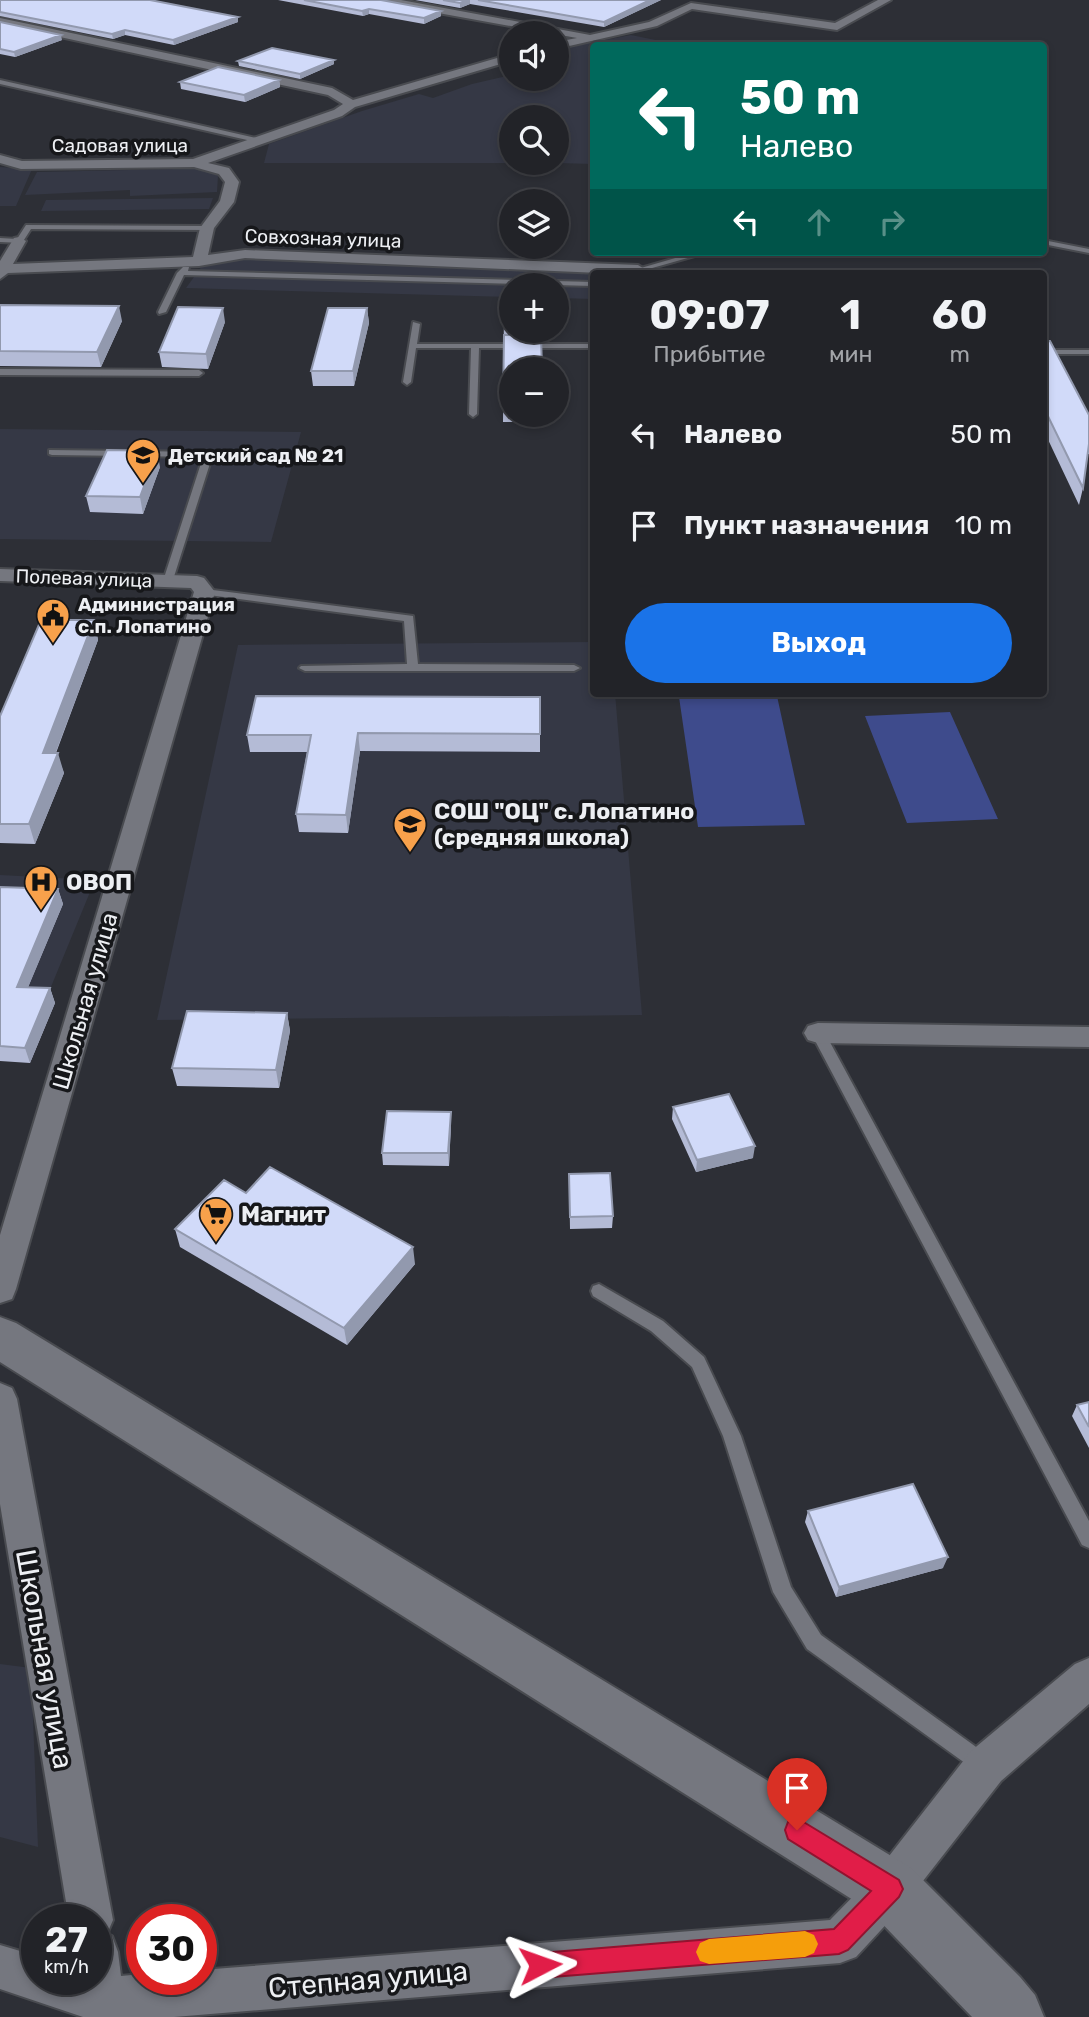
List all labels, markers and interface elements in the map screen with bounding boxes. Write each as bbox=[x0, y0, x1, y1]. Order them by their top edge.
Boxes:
map controls bbox=[499, 21, 569, 427]
button: sound bbox=[499, 21, 569, 91]
text: 50 m bbox=[740, 68, 860, 126]
icon: left bbox=[625, 70, 716, 161]
button: search bbox=[499, 105, 569, 175]
text: Налево bbox=[740, 127, 853, 165]
street label: Садовая улица bbox=[52, 134, 188, 157]
button: layers bbox=[499, 189, 569, 259]
icon: left bbox=[727, 203, 765, 241]
icon: ahead bbox=[800, 203, 838, 241]
icon: right bbox=[873, 203, 911, 241]
street label: Совхозная улица bbox=[244, 224, 402, 253]
button: + bbox=[499, 273, 569, 343]
text: 09:07 bbox=[649, 290, 770, 340]
text: 1 bbox=[840, 290, 861, 340]
text: 60 bbox=[932, 290, 988, 340]
text: Прибытие bbox=[653, 340, 766, 368]
text: мин bbox=[829, 340, 873, 368]
text: m bbox=[950, 340, 970, 368]
button: − bbox=[499, 357, 569, 427]
icon: left bbox=[625, 416, 663, 454]
text: Налево bbox=[684, 419, 782, 450]
text: 50 m bbox=[951, 419, 1012, 450]
school or university icon: Детский сад № 21 bbox=[124, 436, 162, 485]
place label: Детский сад № 21 bbox=[168, 444, 344, 467]
icon: arrive bbox=[625, 507, 663, 545]
text: Пункт назначения bbox=[684, 510, 929, 541]
text: 10 m bbox=[955, 510, 1012, 541]
street label: Полевая улица bbox=[15, 565, 153, 592]
place label: Администрация с.п. Лопатино bbox=[78, 593, 235, 638]
public building icon: Администрация с.п. Лопатино bbox=[34, 596, 72, 645]
button: Выход bbox=[625, 603, 1012, 683]
place label: СОШ "ОЦ" с. Лопатино (средняя школа) bbox=[434, 797, 694, 851]
school or university icon: СОШ "ОЦ" с. Лопатино (средняя школа) bbox=[391, 805, 429, 854]
hospital icon: ОВОП bbox=[22, 863, 60, 912]
place label: ОВОП bbox=[66, 868, 132, 896]
street label: Школьная улица bbox=[46, 909, 124, 1093]
supermarket icon: Магнит bbox=[197, 1195, 235, 1244]
place label: Магнит bbox=[241, 1200, 327, 1228]
street label: Школьная улица bbox=[9, 1547, 80, 1771]
pin bbox=[767, 1758, 827, 1830]
icon: arrive bbox=[778, 1769, 816, 1807]
speed limit sign: 30 bbox=[126, 1904, 217, 1995]
text: 27 bbox=[45, 1919, 88, 1961]
position arrow bbox=[503, 1928, 577, 2002]
street label: Степная улица bbox=[267, 1954, 469, 2005]
text: km/h bbox=[44, 1956, 89, 1978]

